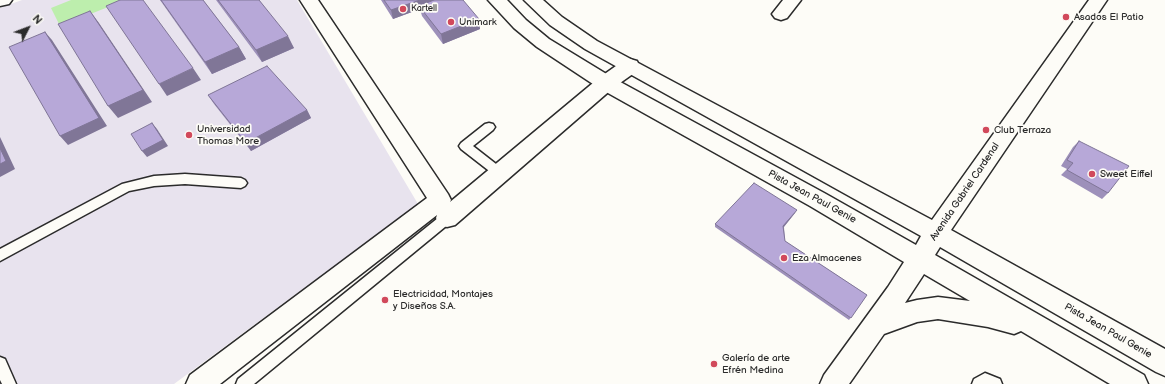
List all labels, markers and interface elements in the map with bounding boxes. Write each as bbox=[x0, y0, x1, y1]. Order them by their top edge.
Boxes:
marker: Kartell bbox=[398, 4, 408, 14]
place label: Kartell bbox=[411, 4, 437, 14]
north arrow bbox=[8, 8, 48, 48]
place label: Asados El Patio bbox=[1074, 11, 1144, 23]
text: N bbox=[30, 12, 45, 27]
marker: Asados El Patio bbox=[1061, 12, 1071, 22]
place label: Unimark bbox=[459, 16, 497, 28]
marker: Unimark bbox=[446, 17, 456, 27]
place label: Universidad Thomas More bbox=[197, 123, 259, 146]
place label: Club Terraza bbox=[994, 124, 1051, 136]
marker: Club Terraza bbox=[981, 125, 991, 135]
marker: Universidad Thomas More bbox=[184, 130, 194, 140]
street label: Avenida Gabriel Cardenal bbox=[928, 141, 1002, 243]
street label: Pista Jean Paul Genie bbox=[766, 168, 858, 226]
place label: Sweet Eiffel bbox=[1100, 168, 1152, 180]
marker: Sweet Eiffel bbox=[1087, 169, 1097, 179]
place label: Eza Almacenes bbox=[792, 252, 862, 264]
marker: Eza Almacenes bbox=[779, 253, 789, 263]
place label: Electricidad, Montajes y Diseños S.A. bbox=[393, 288, 493, 312]
marker: Electricidad, Montajes y Diseños S.A. bbox=[380, 295, 390, 305]
street label: Pista Jean Paul Genie bbox=[1062, 301, 1154, 361]
place label: Galería de arte Efrén Medina bbox=[722, 352, 790, 376]
marker: Galería de arte Efrén Medina bbox=[709, 359, 719, 369]

